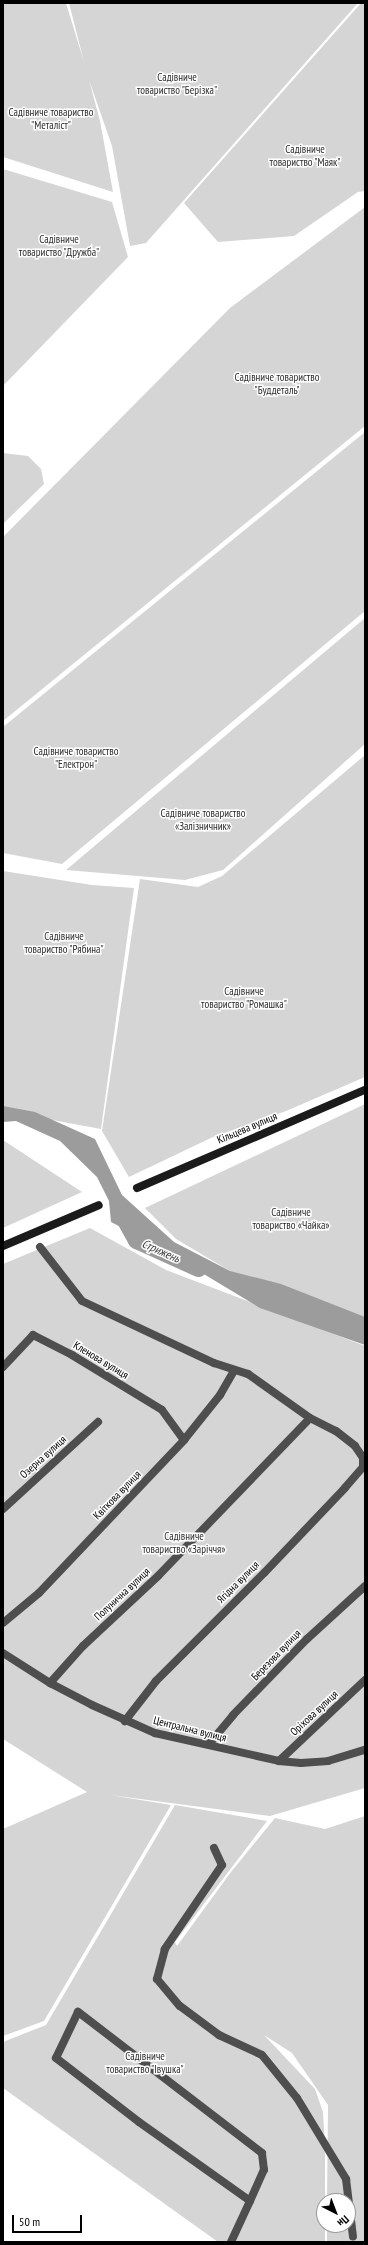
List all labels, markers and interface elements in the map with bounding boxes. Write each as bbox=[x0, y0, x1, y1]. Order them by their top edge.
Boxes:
park label: Садівниче товариство "Берізка" bbox=[137, 71, 217, 97]
park label: Садівниче товариство "Металіст" bbox=[8, 106, 94, 132]
park label: Садівниче товариство "Маяк" bbox=[269, 143, 341, 169]
park label: Садівниче товариство "Дружба" bbox=[18, 233, 100, 259]
park label: Садівниче товариство "Буддеталь" bbox=[234, 371, 320, 397]
park label: Садівниче товариство "Електрон" bbox=[33, 745, 119, 771]
park label: Садівниче товариство «Залізничник» bbox=[160, 807, 246, 833]
park label: Садівниче товариство "Рябина" bbox=[24, 930, 104, 956]
park label: Садівниче товариство "Ромашка" bbox=[201, 985, 287, 1011]
street label: Кільцева вулиця bbox=[215, 1109, 279, 1147]
park label: Садівниче товариство «Чайка» bbox=[252, 1206, 330, 1232]
water label: Стрижень bbox=[140, 1236, 182, 1266]
street label: Кленова вулиця bbox=[71, 1338, 131, 1382]
street label: Озерна вулиця bbox=[17, 1433, 69, 1481]
street label: Квіткова вулиця bbox=[90, 1468, 144, 1522]
park label: Садівниче товариство «Заріччя» bbox=[142, 1530, 226, 1556]
street label: Ягідна вулиця bbox=[214, 1558, 262, 1606]
street label: Полунична вулиця bbox=[91, 1565, 153, 1623]
street label: Березова вулиця bbox=[249, 1627, 303, 1683]
street label: Оріхова вулиця bbox=[287, 1688, 341, 1738]
street label: Центральна вулиця bbox=[152, 1714, 228, 1744]
park label: Садівниче товариство "Івушка" bbox=[106, 2050, 184, 2076]
north arrow bbox=[316, 2193, 356, 2233]
scale bar bbox=[14, 2207, 84, 2233]
text: Пн bbox=[335, 2212, 352, 2230]
text: 50 m bbox=[19, 2214, 40, 2229]

